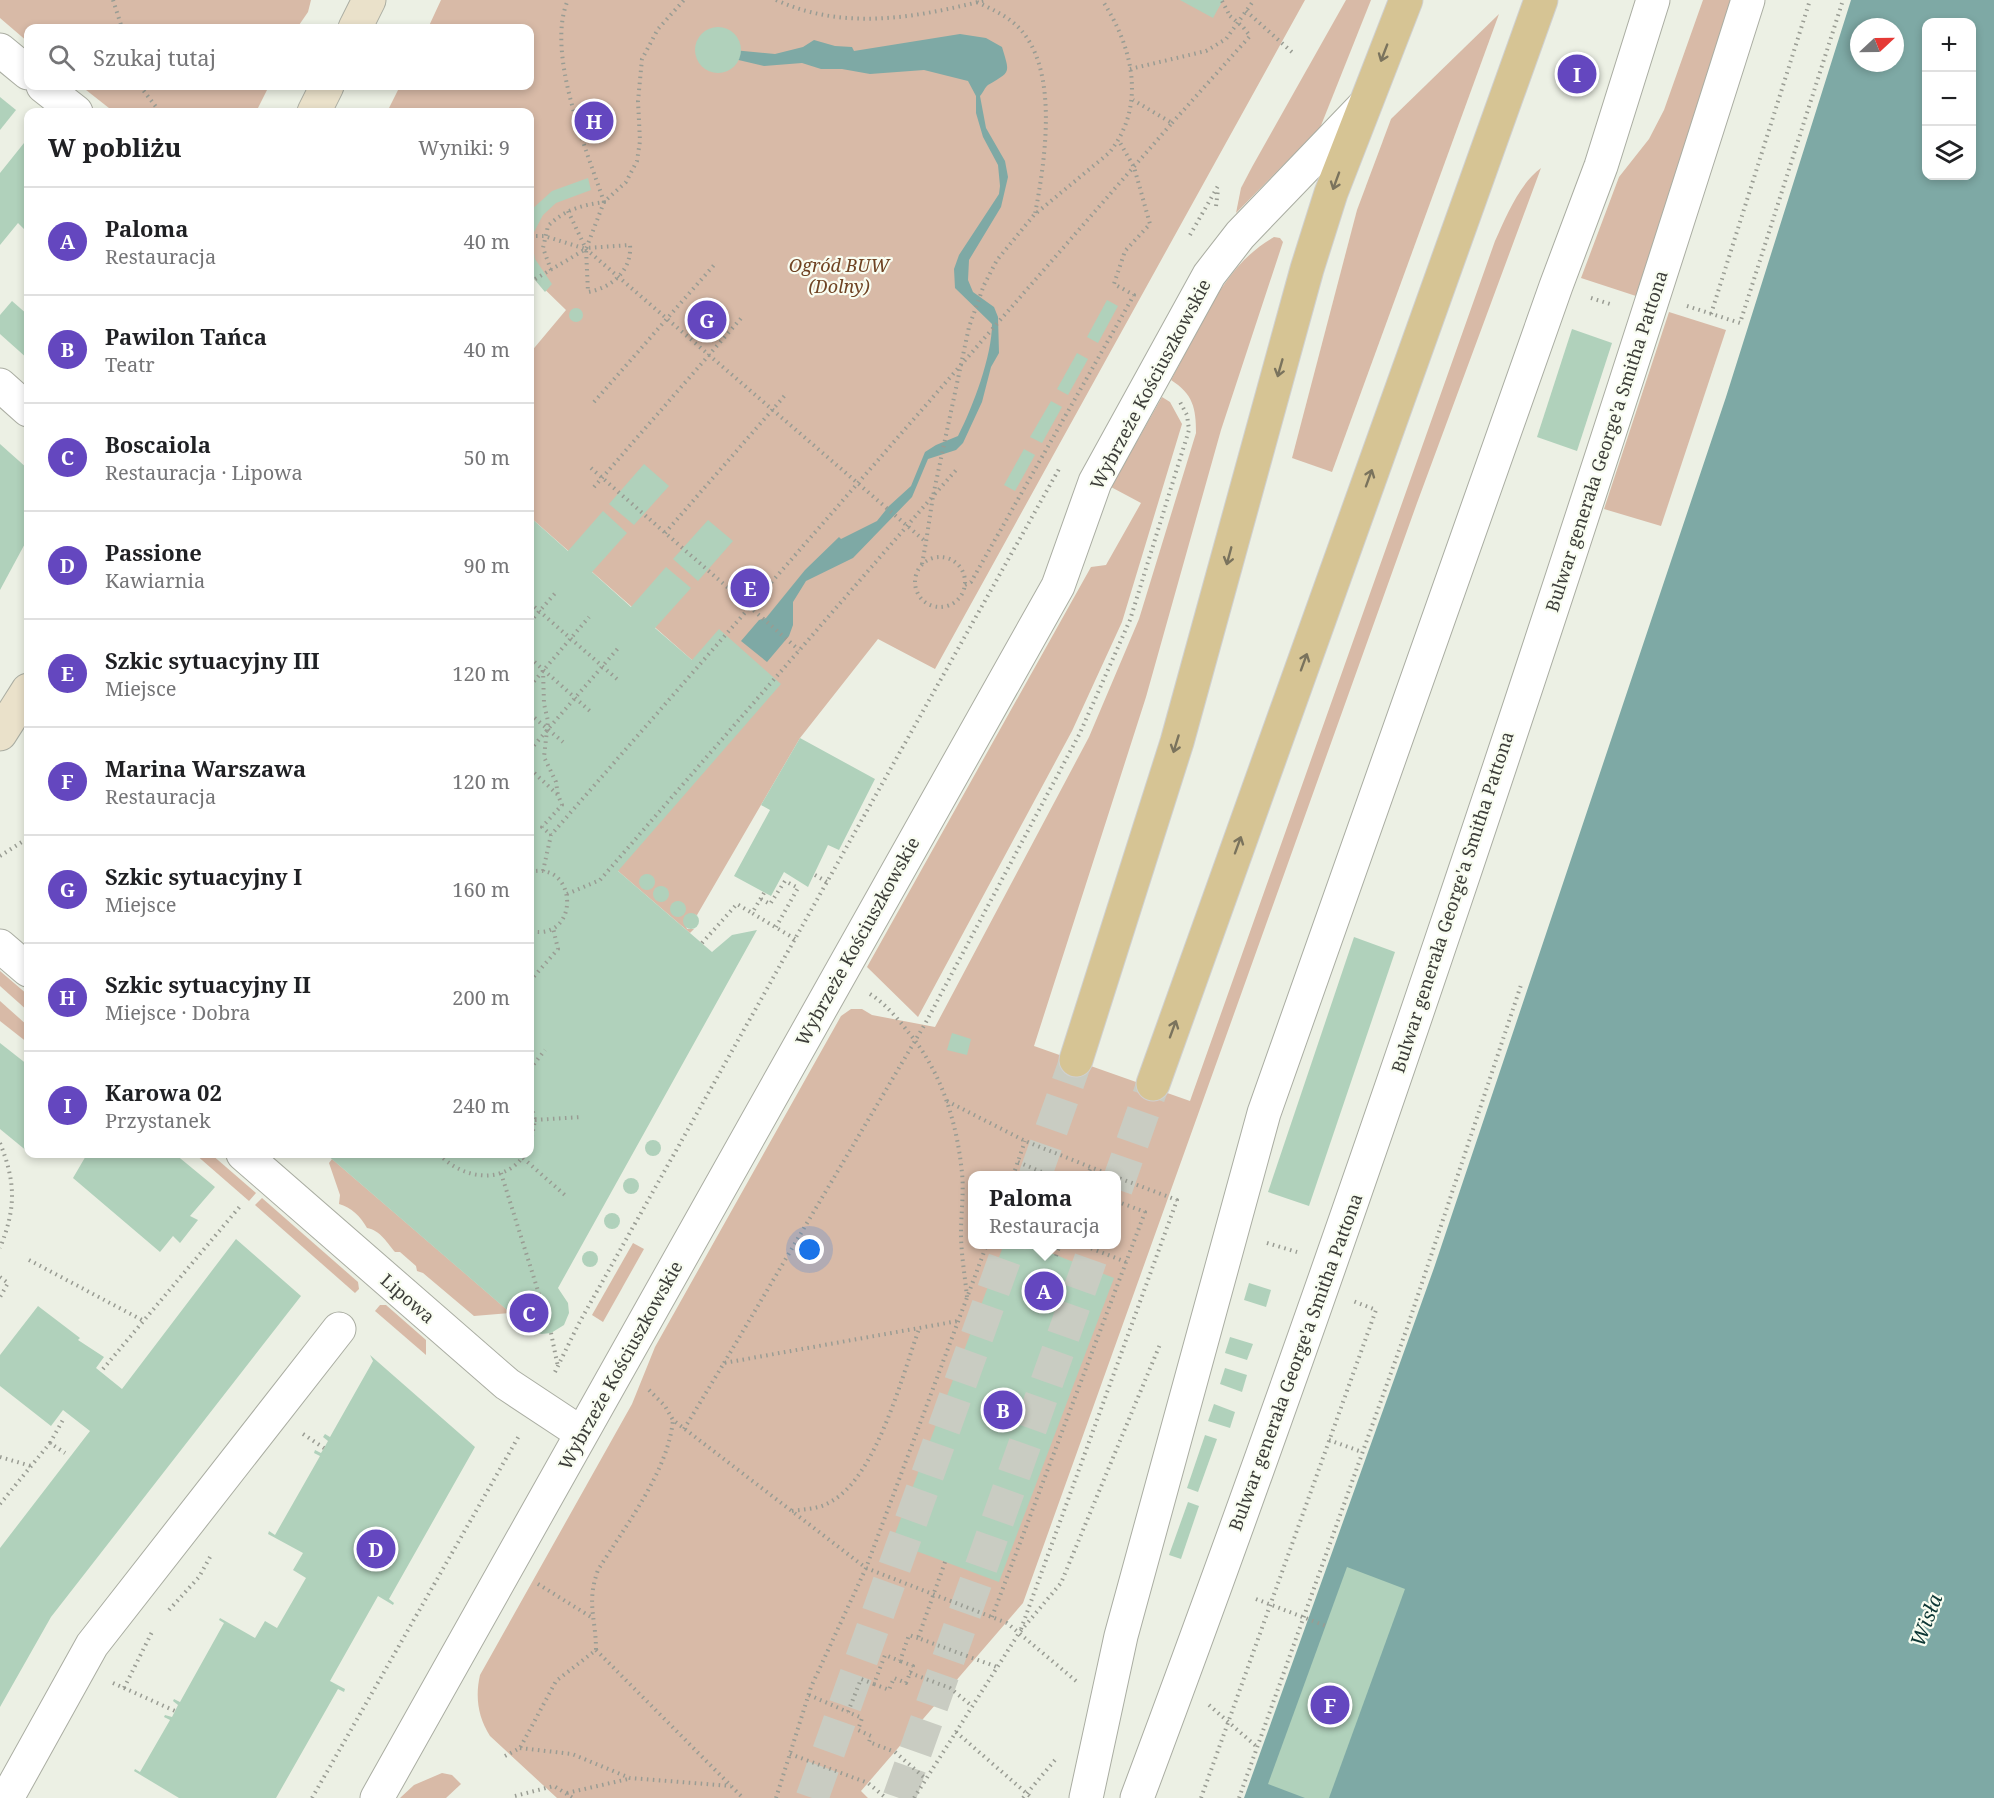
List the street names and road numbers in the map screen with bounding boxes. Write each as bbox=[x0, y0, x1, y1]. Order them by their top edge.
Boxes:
street label: Bulwar generała George'a Smitha Pattona bbox=[1539, 267, 1673, 615]
street label: Wybrzeże Kościuszkowskie bbox=[1084, 275, 1216, 493]
street label: Bulwar generała George'a Smitha Pattona bbox=[1385, 728, 1519, 1076]
street label: Wybrzeże Kościuszkowskie bbox=[790, 832, 924, 1050]
street label: Bulwar generała George'a Smitha Pattona bbox=[1223, 1190, 1367, 1534]
street label: Wybrzeże Kościuszkowskie bbox=[553, 1256, 687, 1474]
street label: Lipowa bbox=[376, 1268, 440, 1328]

